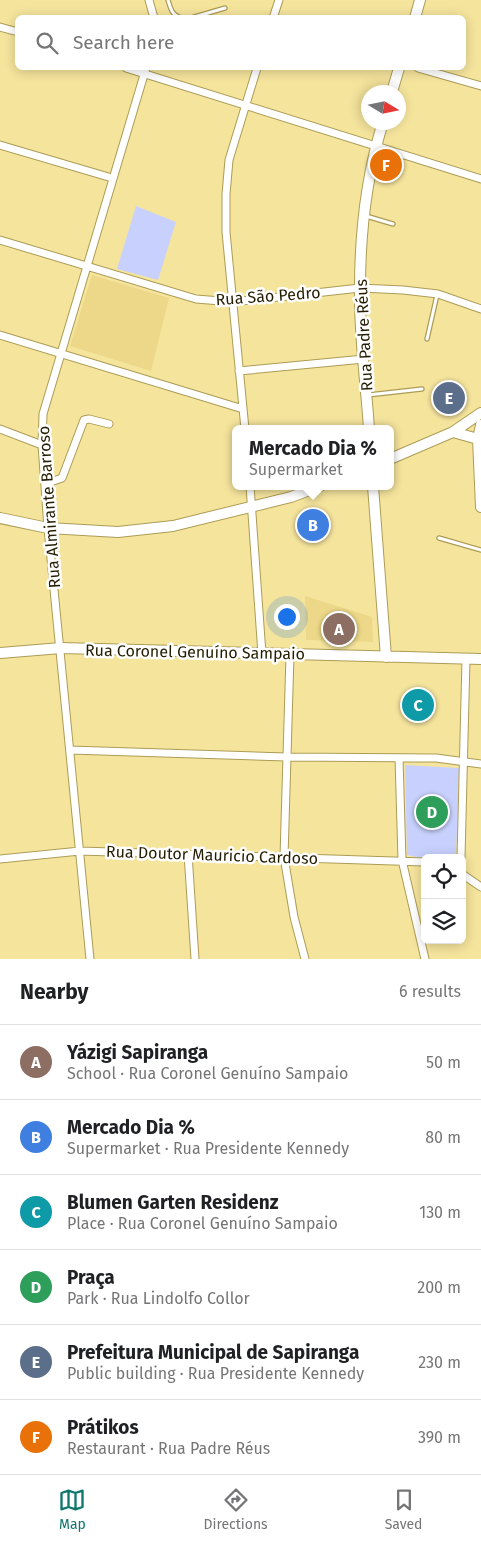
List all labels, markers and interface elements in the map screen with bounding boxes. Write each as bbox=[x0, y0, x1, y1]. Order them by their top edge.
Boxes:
search box bbox=[15, 15, 466, 70]
icon: search bbox=[33, 29, 61, 57]
text: Search here bbox=[73, 31, 174, 54]
north arrow bbox=[361, 85, 406, 130]
pin: F bbox=[370, 146, 402, 184]
street label: Rua Padre Réus bbox=[352, 278, 376, 392]
street label: Rua São Pedro bbox=[215, 283, 321, 309]
pin: E bbox=[433, 379, 465, 417]
street label: Rua Almirante Barroso bbox=[34, 425, 64, 589]
popup bbox=[232, 425, 394, 490]
text: Mercado Dia % bbox=[249, 437, 377, 460]
text: Supermarket bbox=[249, 460, 343, 479]
pin: B bbox=[297, 506, 329, 544]
your location bbox=[274, 604, 300, 630]
pin: A bbox=[323, 610, 355, 648]
street label: Rua Coronel Genuíno Sampaio bbox=[85, 641, 305, 663]
pin: C bbox=[402, 686, 434, 724]
pin: D bbox=[416, 793, 448, 831]
street label: Rua Doutor Mauricio Cardoso bbox=[106, 842, 318, 868]
map controls bbox=[421, 854, 466, 944]
button: locate bbox=[421, 854, 466, 899]
button: layers bbox=[421, 899, 466, 944]
text: Nearby bbox=[20, 979, 88, 1005]
text: 6 results bbox=[399, 982, 461, 1001]
text: Yázigi Sapiranga bbox=[67, 1041, 208, 1064]
text: A bbox=[31, 1053, 41, 1072]
text: 50 m bbox=[426, 1053, 461, 1072]
text: School · Rua Coronel Genuíno Sampaio bbox=[67, 1064, 348, 1083]
text: Mercado Dia % bbox=[67, 1116, 195, 1139]
text: B bbox=[31, 1128, 41, 1147]
text: 80 m bbox=[425, 1128, 461, 1147]
text: Supermarket · Rua Presidente Kennedy bbox=[67, 1139, 349, 1158]
text: Blumen Garten Residenz bbox=[67, 1191, 279, 1214]
text: C bbox=[31, 1203, 41, 1222]
text: 130 m bbox=[419, 1203, 461, 1222]
text: Place · Rua Coronel Genuíno Sampaio bbox=[67, 1214, 338, 1233]
text: Praça bbox=[67, 1266, 115, 1289]
text: D bbox=[31, 1278, 41, 1297]
text: 200 m bbox=[417, 1278, 461, 1297]
text: Park · Rua Lindolfo Collor bbox=[67, 1289, 250, 1308]
text: Prefeitura Municipal de Sapiranga bbox=[67, 1341, 359, 1364]
text: E bbox=[32, 1353, 40, 1372]
text: 230 m bbox=[418, 1353, 461, 1372]
text: Public building · Rua Presidente Kennedy bbox=[67, 1364, 364, 1383]
text: Prátikos bbox=[67, 1416, 139, 1439]
text: F bbox=[32, 1428, 40, 1447]
text: 390 m bbox=[418, 1428, 461, 1447]
text: Restaurant · Rua Padre Réus bbox=[67, 1439, 270, 1458]
tab: Map bbox=[58, 1486, 86, 1533]
tab: Directions bbox=[203, 1486, 268, 1533]
tab: Saved bbox=[385, 1486, 423, 1533]

